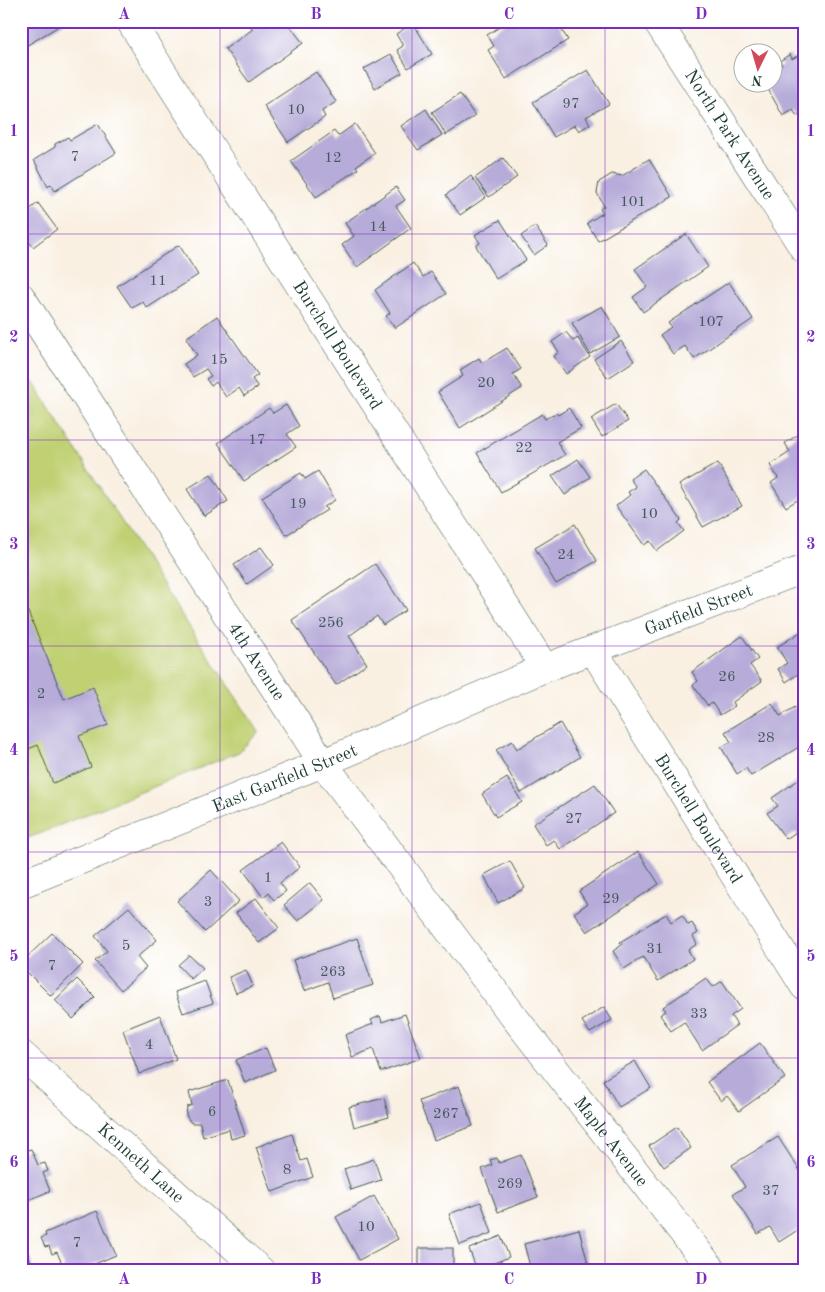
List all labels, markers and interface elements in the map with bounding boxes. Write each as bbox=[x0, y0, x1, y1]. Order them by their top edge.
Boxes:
text: A bbox=[118, 7, 130, 23]
text: B bbox=[310, 7, 322, 23]
text: C bbox=[504, 7, 514, 23]
text: D bbox=[695, 7, 707, 23]
north arrow bbox=[732, 42, 782, 92]
street label: North Park Avenue bbox=[681, 66, 781, 204]
house number: 97 bbox=[562, 97, 580, 112]
house number: 10 bbox=[287, 103, 305, 118]
text: 1 bbox=[9, 124, 19, 140]
text: 1 bbox=[806, 124, 816, 140]
house number: 7 bbox=[71, 150, 79, 165]
house number: 12 bbox=[324, 151, 342, 166]
house number: 101 bbox=[620, 195, 646, 210]
house number: 14 bbox=[369, 220, 387, 235]
house number: 11 bbox=[149, 274, 167, 289]
street label: Burchell Boulevard bbox=[289, 278, 385, 413]
house number: 107 bbox=[698, 315, 724, 330]
text: 2 bbox=[9, 330, 19, 346]
text: 2 bbox=[806, 330, 816, 346]
house number: 15 bbox=[210, 353, 228, 368]
house number: 20 bbox=[477, 376, 495, 391]
house number: 17 bbox=[248, 433, 266, 448]
house number: 22 bbox=[515, 441, 533, 456]
house number: 19 bbox=[289, 497, 307, 512]
house number: 10 bbox=[640, 507, 658, 522]
text: 3 bbox=[9, 537, 19, 553]
text: 3 bbox=[806, 537, 816, 553]
house number: 24 bbox=[557, 548, 575, 563]
street label: Garfield Street bbox=[642, 582, 755, 639]
house number: 256 bbox=[318, 616, 344, 631]
street label: 4th Avenue bbox=[224, 620, 288, 704]
house number: 26 bbox=[718, 670, 736, 685]
house number: 2 bbox=[37, 687, 45, 702]
house number: 28 bbox=[757, 731, 775, 746]
street label: East Garfield Street bbox=[210, 741, 360, 816]
text: 4 bbox=[9, 743, 19, 759]
text: 4 bbox=[806, 743, 816, 759]
street label: Burchell Boulevard bbox=[651, 751, 745, 887]
house number: 27 bbox=[565, 812, 583, 827]
house number: 1 bbox=[264, 871, 272, 886]
house number: 29 bbox=[602, 892, 620, 907]
house number: 3 bbox=[204, 895, 212, 910]
house number: 5 bbox=[122, 939, 130, 954]
house number: 31 bbox=[646, 942, 664, 957]
text: 5 bbox=[9, 949, 19, 965]
text: 5 bbox=[806, 949, 816, 965]
house number: 7 bbox=[48, 959, 56, 974]
house number: 263 bbox=[320, 965, 346, 980]
house number: 33 bbox=[690, 1007, 708, 1022]
house number: 4 bbox=[145, 1038, 153, 1053]
street label: Maple Avenue bbox=[570, 1094, 651, 1190]
house number: 6 bbox=[208, 1105, 216, 1120]
house number: 267 bbox=[433, 1107, 459, 1122]
street label: Kenneth Lane bbox=[94, 1120, 187, 1207]
text: 6 bbox=[9, 1155, 19, 1171]
text: 6 bbox=[806, 1155, 816, 1171]
house number: 8 bbox=[283, 1163, 291, 1178]
house number: 269 bbox=[497, 1177, 523, 1192]
house number: 37 bbox=[762, 1184, 780, 1199]
house number: 10 bbox=[357, 1220, 375, 1235]
house number: 7 bbox=[73, 1236, 81, 1251]
text: A bbox=[118, 1272, 130, 1288]
text: B bbox=[310, 1272, 322, 1288]
text: C bbox=[504, 1272, 514, 1288]
text: D bbox=[695, 1272, 707, 1288]

